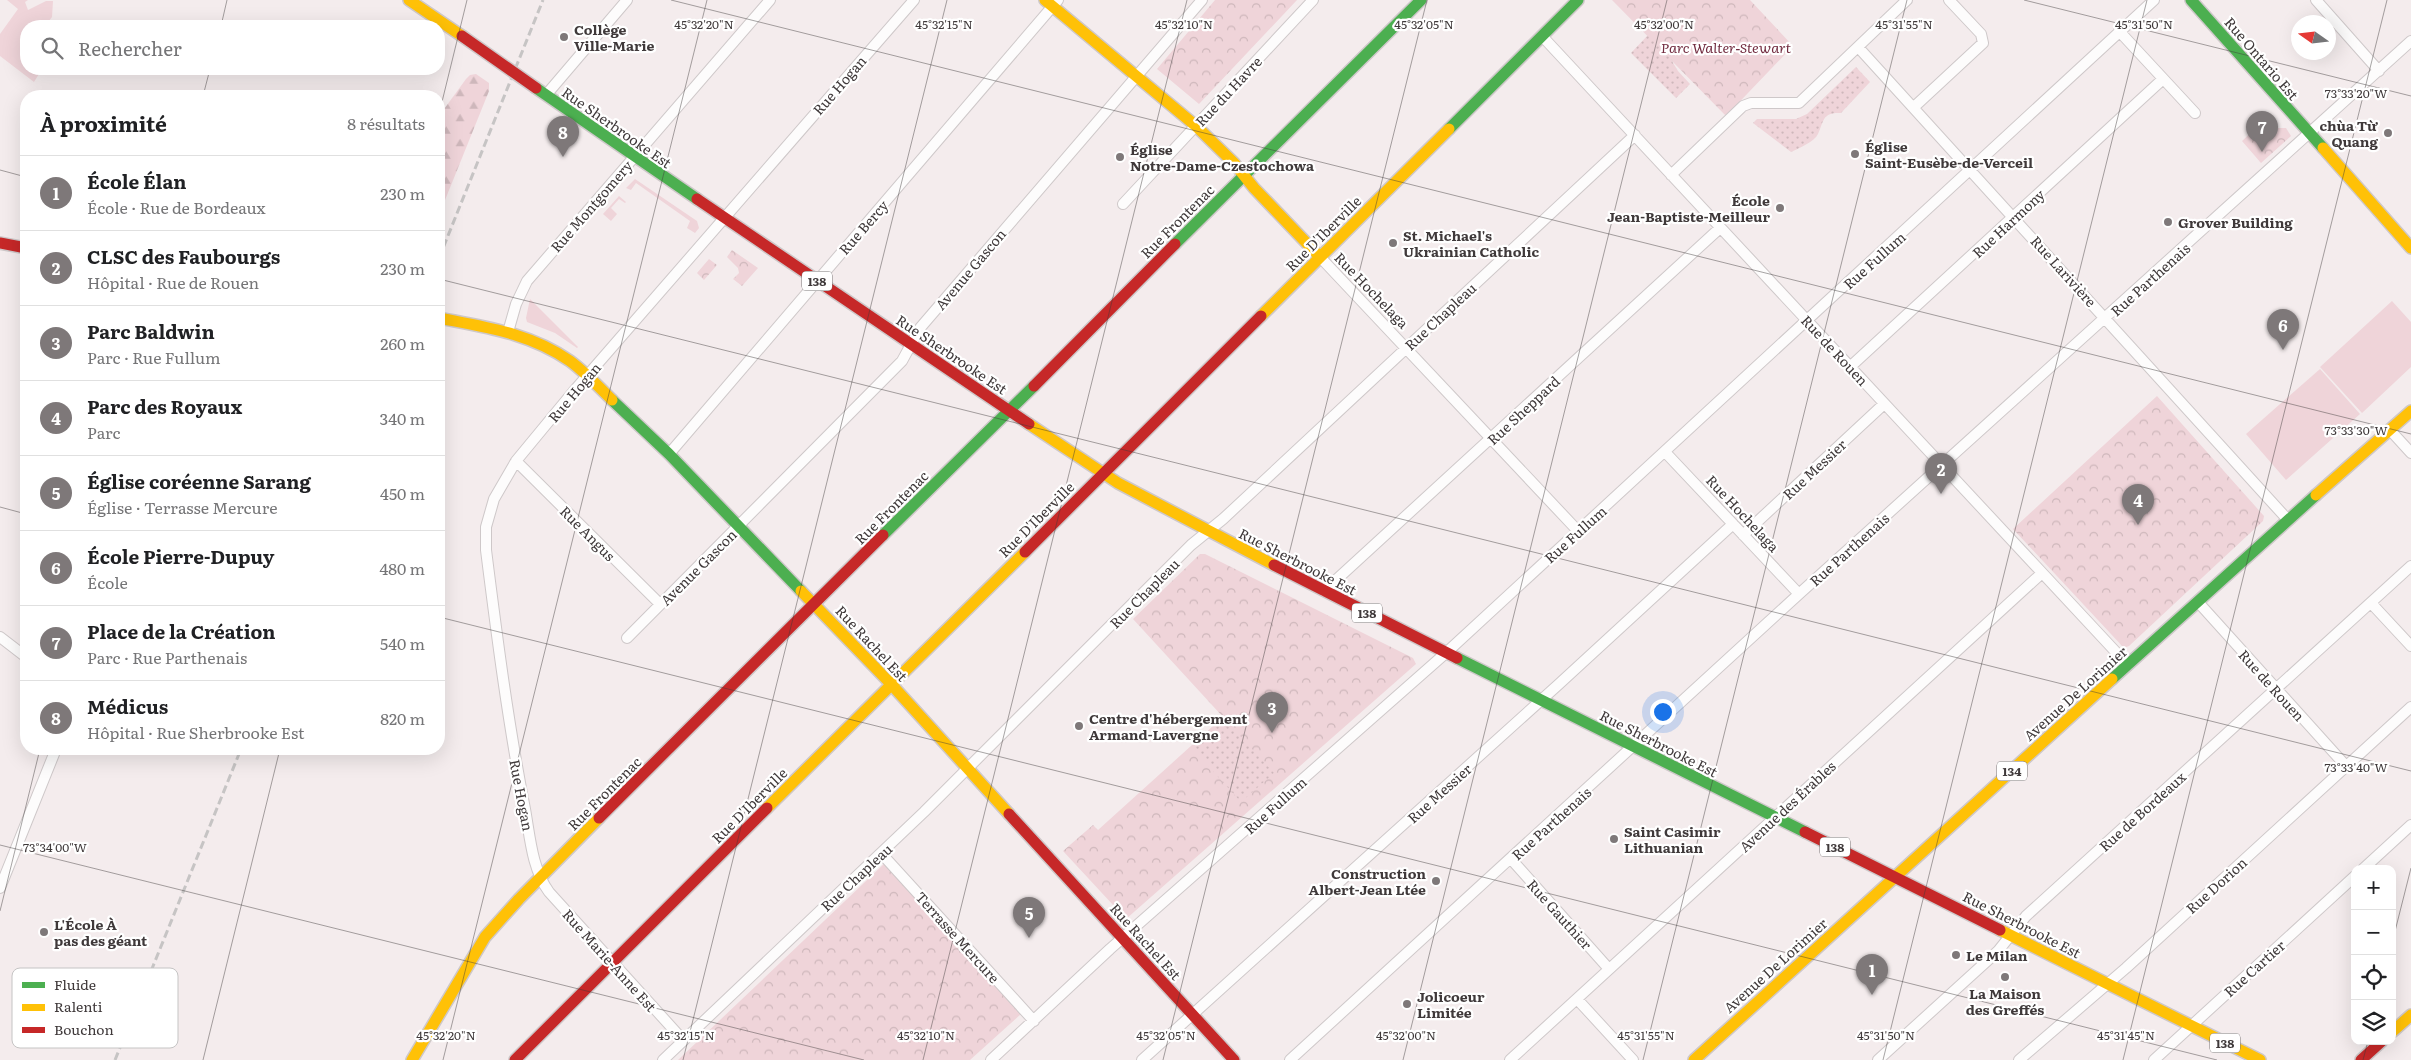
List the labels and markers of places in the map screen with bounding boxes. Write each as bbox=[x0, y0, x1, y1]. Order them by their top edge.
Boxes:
place label: Collège Ville-Marie bbox=[574, 19, 655, 55]
marker: Collège Ville-Marie bbox=[558, 31, 570, 43]
pin: 7 bbox=[2246, 111, 2278, 152]
place label: chùa Từ Quang bbox=[2320, 115, 2379, 151]
pin: 8 bbox=[547, 116, 579, 157]
marker: chùa Từ Quang bbox=[2382, 127, 2394, 139]
place label: Église Saint-Eusèbe-de-Verceil bbox=[1865, 136, 2033, 172]
place label: Église Notre-Dame-Czestochowa bbox=[1130, 139, 1315, 175]
marker: Église Saint-Eusèbe-de-Verceil bbox=[1849, 148, 1861, 160]
marker: Église Notre-Dame-Czestochowa bbox=[1114, 151, 1126, 163]
place label: École Jean-Baptiste-Meilleur bbox=[1607, 190, 1770, 226]
marker: École Jean-Baptiste-Meilleur bbox=[1774, 202, 1786, 214]
place label: Grover Building bbox=[2178, 212, 2293, 232]
marker: Grover Building bbox=[2162, 216, 2174, 228]
place label: St. Michael's Ukrainian Catholic bbox=[1403, 225, 1539, 261]
marker: St. Michael's Ukrainian Catholic bbox=[1387, 237, 1399, 249]
pin: 6 bbox=[2267, 309, 2299, 350]
pin: 2 bbox=[1925, 453, 1957, 494]
pin: 4 bbox=[2122, 484, 2154, 525]
pin: 3 bbox=[1256, 692, 1288, 733]
place label: Centre d'hébergement Armand-Lavergne bbox=[1089, 708, 1248, 744]
marker: Centre d'hébergement Armand-Lavergne bbox=[1073, 720, 1085, 732]
place label: Saint Casimir Lithuanian bbox=[1624, 821, 1721, 857]
marker: Saint Casimir Lithuanian bbox=[1608, 833, 1620, 845]
place label: Construction Albert-Jean Ltée bbox=[1309, 863, 1426, 899]
marker: Construction Albert-Jean Ltée bbox=[1430, 875, 1442, 887]
pin: 5 bbox=[1013, 897, 1045, 938]
place label: L'École À pas des géant bbox=[54, 914, 148, 950]
marker: L'École À pas des géant bbox=[38, 926, 50, 938]
place label: Le Milan bbox=[1966, 945, 2028, 965]
marker: Le Milan bbox=[1950, 949, 1962, 961]
pin: 1 bbox=[1856, 954, 1888, 995]
marker: La Maison des Greffés bbox=[1999, 971, 2011, 983]
place label: La Maison des Greffés bbox=[1966, 983, 2044, 1019]
place label: Jolicoeur Limitée bbox=[1417, 986, 1485, 1022]
marker: Jolicoeur Limitée bbox=[1401, 998, 1413, 1010]

